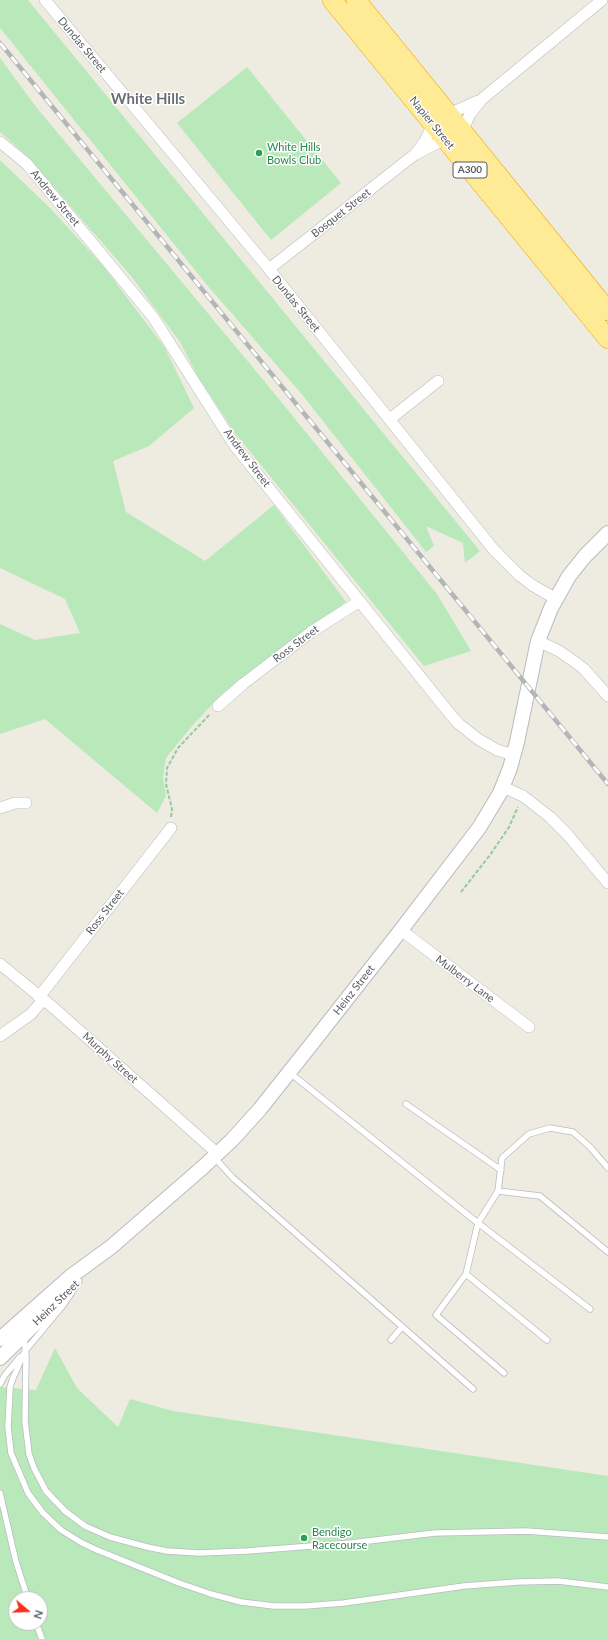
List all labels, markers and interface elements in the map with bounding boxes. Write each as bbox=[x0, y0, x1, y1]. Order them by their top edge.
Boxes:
street label: Dundas Street bbox=[55, 14, 109, 76]
district label: White Hills bbox=[111, 90, 185, 108]
street label: Napier Street bbox=[407, 94, 457, 152]
place label: White Hills Bowls Club bbox=[267, 140, 321, 166]
marker: White Hills Bowls Club bbox=[254, 148, 264, 158]
road number: A300 bbox=[453, 162, 487, 178]
street label: Andrew Street bbox=[28, 167, 82, 229]
street label: Bosquet Street bbox=[309, 186, 373, 240]
street label: Dundas Street bbox=[269, 273, 323, 335]
street label: Andrew Street bbox=[221, 426, 273, 490]
street label: Ross Street bbox=[270, 622, 322, 666]
street label: Ross Street bbox=[83, 887, 127, 937]
street label: Mulberry Lane bbox=[433, 953, 497, 1005]
street label: Heinz Street bbox=[330, 962, 378, 1018]
street label: Murphy Street bbox=[80, 1030, 140, 1086]
street label: Heinz Street bbox=[30, 1278, 82, 1328]
place label: Bendigo Racecourse bbox=[312, 1525, 367, 1551]
marker: Bendigo Racecourse bbox=[299, 1533, 309, 1543]
north arrow bbox=[8, 1591, 48, 1631]
text: N bbox=[31, 1609, 46, 1621]

